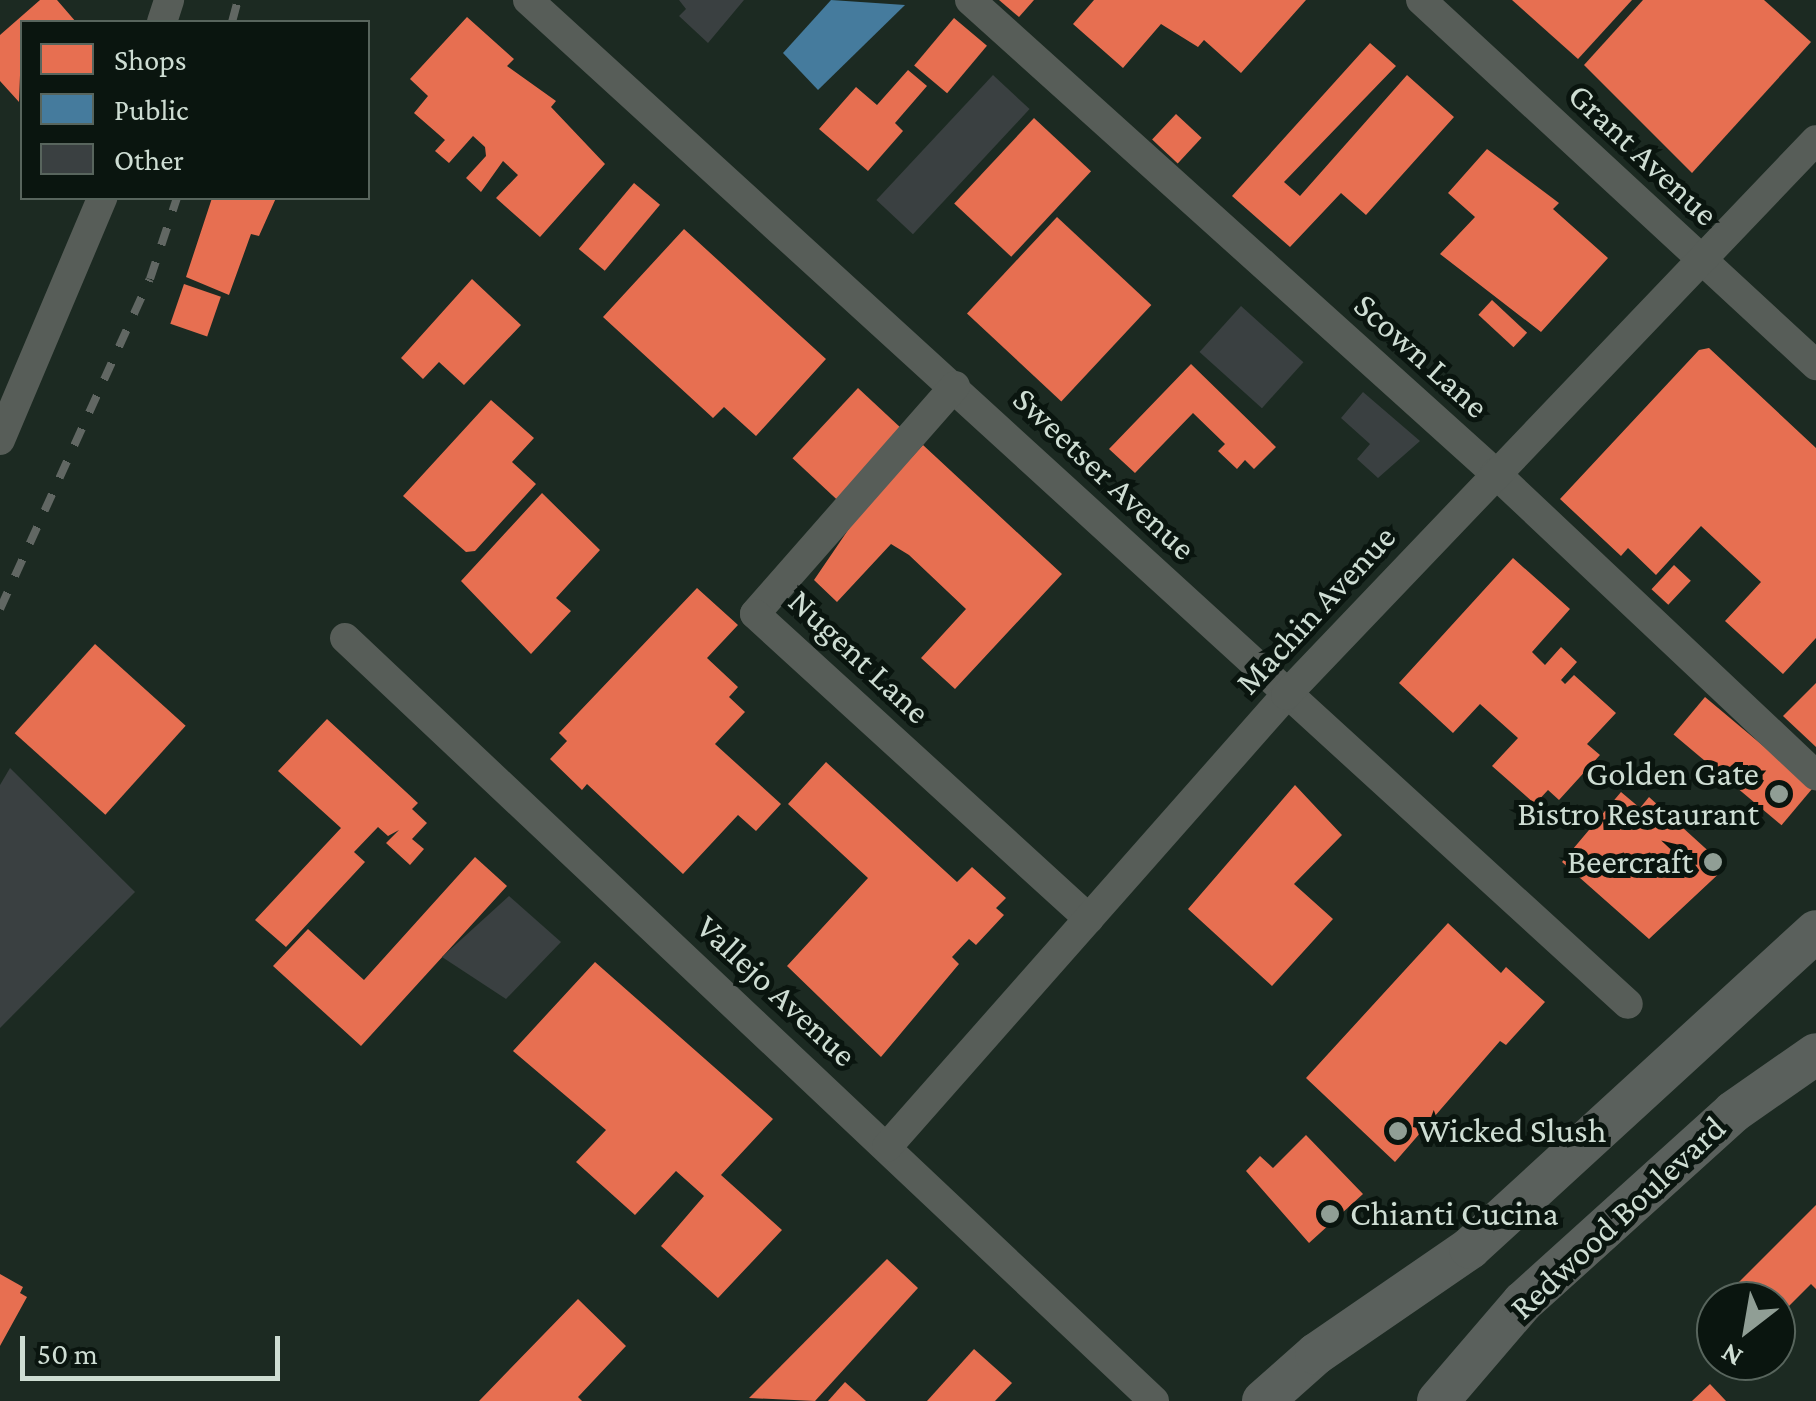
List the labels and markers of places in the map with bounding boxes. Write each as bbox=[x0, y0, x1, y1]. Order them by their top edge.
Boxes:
place label: Golden Gate Bistro Restaurant bbox=[1517, 753, 1759, 835]
marker: Golden Gate Bistro Restaurant bbox=[1768, 783, 1790, 805]
place label: Beercraft bbox=[1567, 841, 1693, 883]
marker: Beercraft bbox=[1702, 851, 1724, 873]
place label: Wicked Slush bbox=[1418, 1110, 1607, 1152]
marker: Wicked Slush bbox=[1387, 1120, 1409, 1142]
place label: Chianti Cucina bbox=[1350, 1193, 1559, 1235]
marker: Chianti Cucina bbox=[1319, 1203, 1341, 1225]

